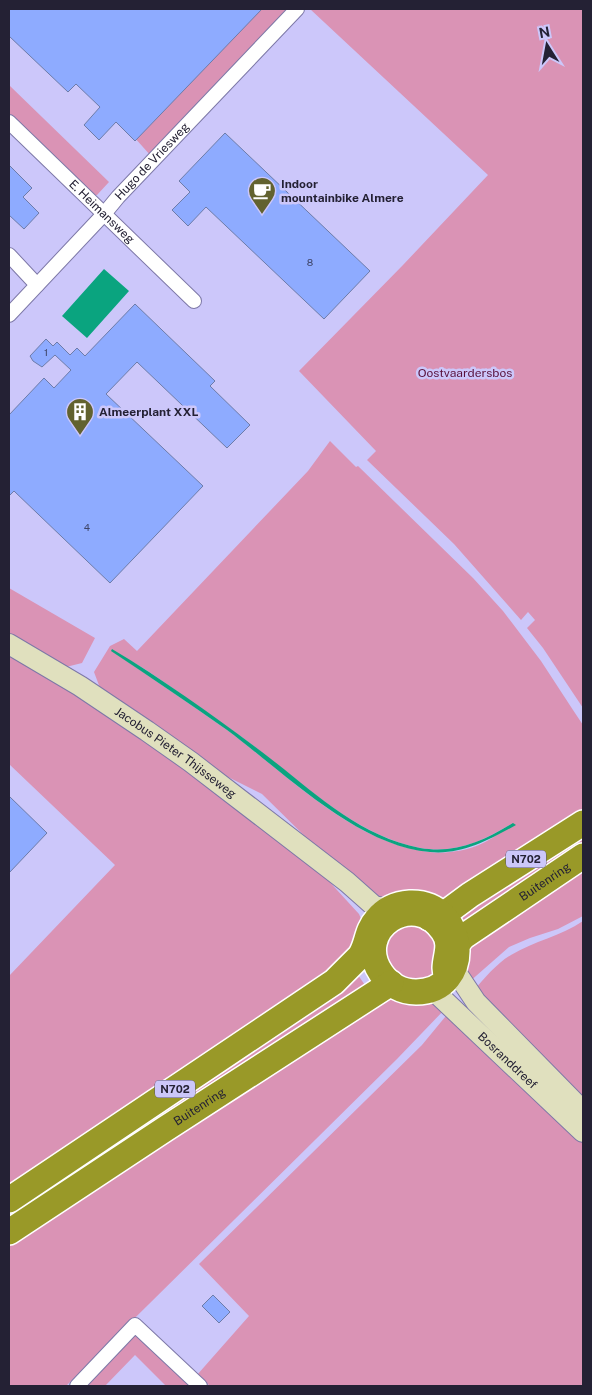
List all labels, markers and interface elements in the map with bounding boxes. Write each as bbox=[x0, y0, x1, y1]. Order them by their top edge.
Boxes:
north arrow bbox=[522, 20, 572, 70]
text: N bbox=[538, 23, 551, 41]
street label: Hugo de Vriesweg bbox=[112, 120, 192, 203]
cafe icon: Indoor mountainbike Almere bbox=[247, 176, 277, 215]
street label: E. Heimansweg bbox=[66, 177, 137, 246]
place label: Indoor mountainbike Almere bbox=[281, 177, 404, 205]
house number: 8 bbox=[307, 256, 313, 268]
house number: 1 bbox=[44, 346, 48, 358]
park label: Oostvaardersbos bbox=[418, 366, 512, 380]
building icon: Almeerplant XXL bbox=[65, 397, 95, 436]
place label: Almeerplant XXL bbox=[99, 405, 198, 419]
house number: 4 bbox=[84, 521, 90, 533]
street label: Jacobus Pieter Thijsseweg bbox=[112, 704, 239, 801]
road number: N702 bbox=[506, 851, 546, 868]
street label: Buitenring bbox=[517, 860, 573, 904]
street label: Bosranddreef bbox=[475, 1029, 540, 1092]
road number: N702 bbox=[155, 1080, 195, 1098]
street label: Buitenring bbox=[171, 1085, 228, 1128]

